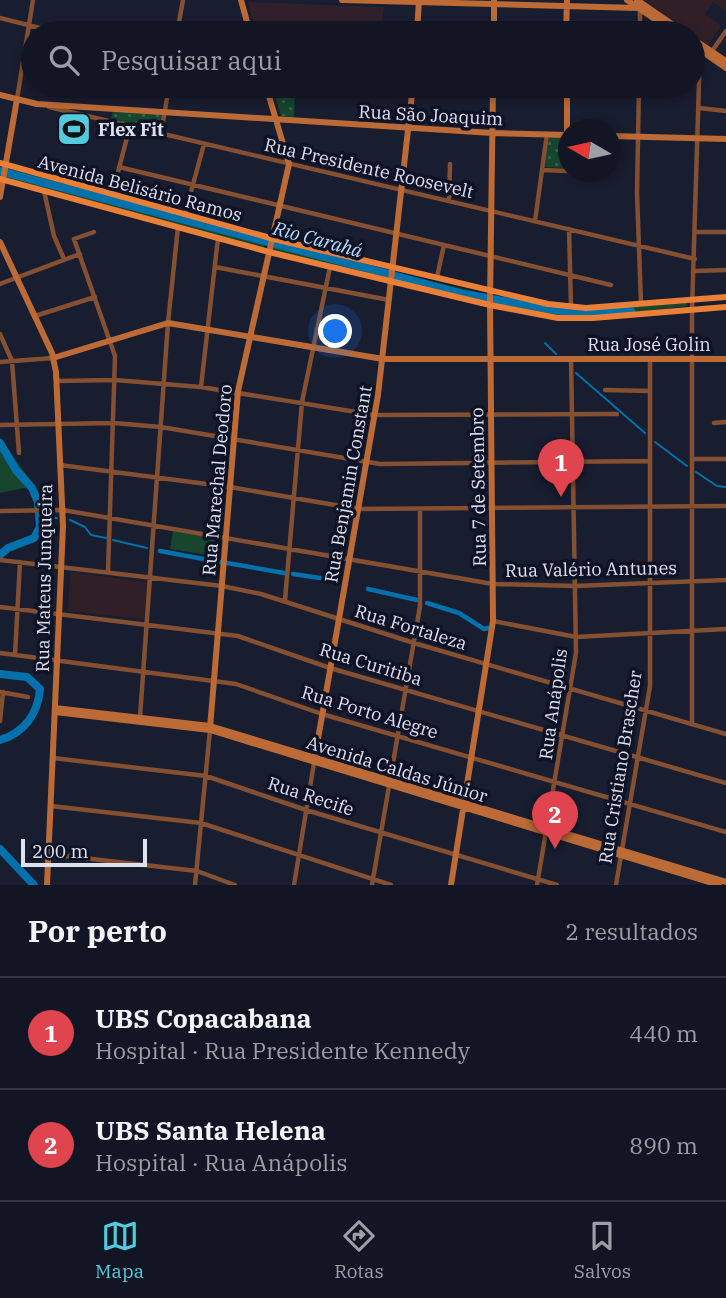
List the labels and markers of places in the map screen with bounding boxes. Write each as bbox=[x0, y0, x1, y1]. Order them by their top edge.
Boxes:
sports icon: Flex Fit bbox=[55, 110, 93, 148]
place label: Flex Fit bbox=[98, 118, 164, 141]
pin: 1 bbox=[538, 439, 584, 497]
pin: 2 bbox=[532, 791, 578, 849]

